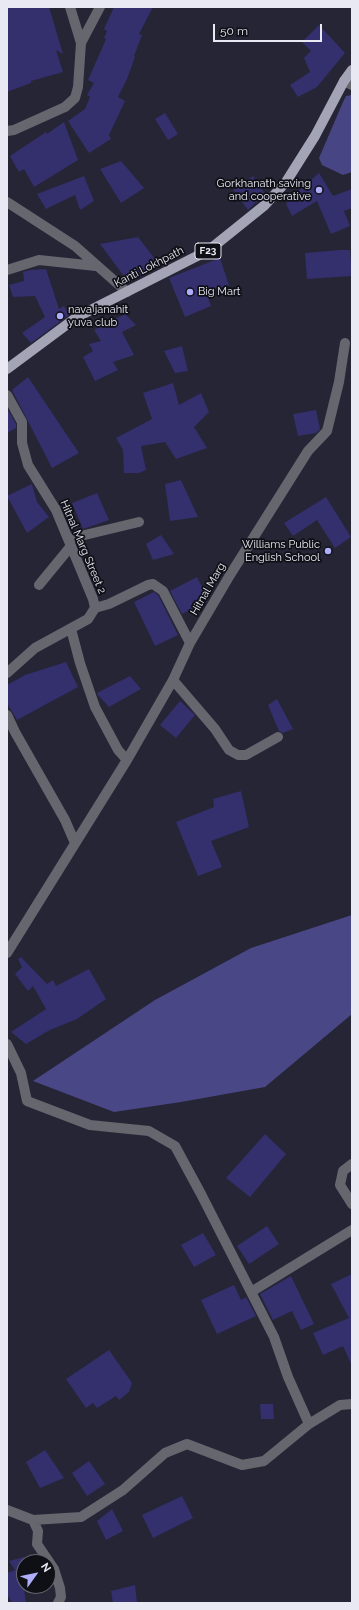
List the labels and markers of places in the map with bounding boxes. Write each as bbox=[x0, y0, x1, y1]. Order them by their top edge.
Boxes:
place label: Gorkhanath saving and cooperative bbox=[217, 177, 311, 203]
marker: Gorkhanath saving and cooperative bbox=[314, 185, 324, 195]
place label: Big Mart bbox=[198, 285, 240, 299]
marker: Big Mart bbox=[185, 287, 195, 297]
place label: nava janahit yuva club bbox=[68, 303, 128, 329]
marker: nava janahit yuva club bbox=[55, 311, 65, 321]
place label: Williams Public English School bbox=[242, 538, 320, 564]
marker: Williams Public English School bbox=[323, 546, 333, 556]

